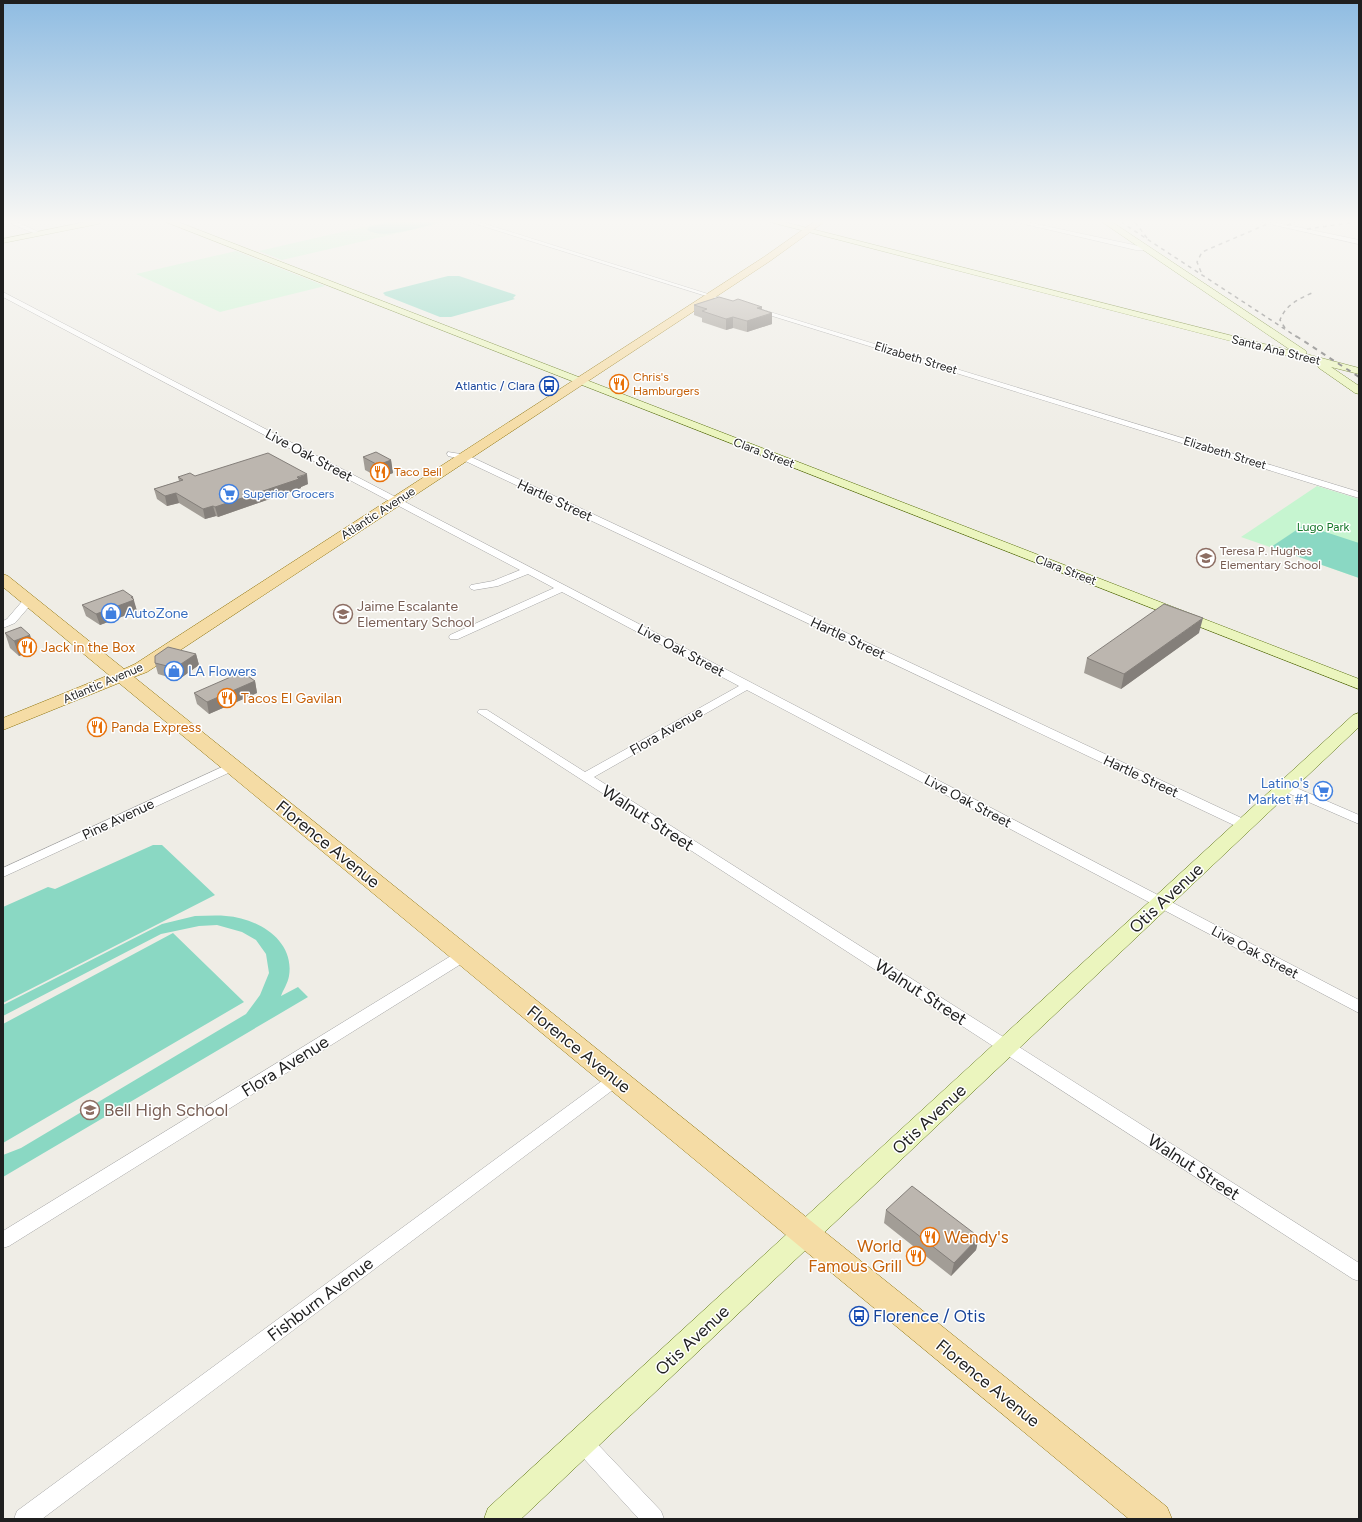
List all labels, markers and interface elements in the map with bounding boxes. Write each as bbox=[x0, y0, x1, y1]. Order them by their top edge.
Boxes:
street label: Santa Ana Street bbox=[1230, 332, 1322, 368]
street label: Elizabeth Street bbox=[873, 339, 960, 377]
place label: Chris's Hamburgers bbox=[633, 370, 700, 398]
restaurant icon: Chris's Hamburgers bbox=[608, 373, 630, 395]
bus stop icon: Atlantic / Clara bbox=[538, 375, 560, 397]
place label: Atlantic / Clara bbox=[455, 379, 535, 393]
street label: Live Oak Street bbox=[262, 425, 355, 486]
street label: Elizabeth Street bbox=[1182, 434, 1269, 472]
street label: Clara Street bbox=[732, 435, 797, 471]
restaurant icon: Taco Bell bbox=[369, 461, 391, 483]
place label: Taco Bell bbox=[394, 465, 442, 479]
street label: Hartle Street bbox=[514, 476, 595, 525]
supermarket icon: Superior Grocers bbox=[218, 483, 240, 505]
street label: Atlantic Avenue bbox=[338, 484, 418, 542]
place label: Superior Grocers bbox=[243, 487, 335, 501]
park label: Lugo Park bbox=[1297, 520, 1350, 534]
place label: Teresa P. Hughes Elementary School bbox=[1220, 544, 1321, 572]
school or university icon: Teresa P. Hughes Elementary School bbox=[1195, 547, 1217, 569]
street label: Clara Street bbox=[1034, 552, 1099, 588]
place label: Jaime Escalante Elementary School bbox=[357, 598, 475, 631]
shop icon: AutoZone bbox=[100, 602, 122, 624]
school or university icon: Jaime Escalante Elementary School bbox=[332, 603, 354, 625]
place label: AutoZone bbox=[125, 605, 189, 622]
street label: Hartle Street bbox=[807, 614, 888, 663]
street label: Live Oak Street bbox=[634, 620, 727, 681]
restaurant icon: Jack in the Box bbox=[16, 636, 38, 658]
place label: Jack in the Box bbox=[41, 639, 135, 656]
street label: Atlantic Avenue bbox=[61, 660, 145, 706]
shop icon: LA Flowers bbox=[163, 660, 185, 682]
place label: LA Flowers bbox=[188, 663, 257, 680]
restaurant icon: Tacos El Gavilan bbox=[216, 687, 238, 709]
place label: Tacos El Gavilan bbox=[241, 690, 342, 707]
street label: Flora Avenue bbox=[627, 704, 706, 759]
restaurant icon: Panda Express bbox=[86, 716, 108, 738]
place label: Panda Express bbox=[111, 719, 201, 736]
street label: Hartle Street bbox=[1100, 752, 1181, 801]
street label: Live Oak Street bbox=[921, 771, 1014, 832]
place label: Latino's Market #1 bbox=[1248, 775, 1309, 808]
supermarket icon: Latino's Market #1 bbox=[1312, 780, 1334, 802]
street label: Walnut Street bbox=[598, 781, 698, 855]
street label: Pine Avenue bbox=[79, 795, 157, 844]
street label: Florence Avenue bbox=[272, 796, 384, 892]
street label: Otis Avenue bbox=[1125, 859, 1207, 937]
street label: Live Oak Street bbox=[1208, 922, 1301, 983]
street label: Walnut Street bbox=[871, 955, 971, 1029]
street label: Florence Avenue bbox=[523, 1001, 635, 1097]
street label: Flora Avenue bbox=[238, 1031, 332, 1101]
street label: Otis Avenue bbox=[888, 1080, 970, 1158]
school or university icon: Bell High School bbox=[79, 1099, 101, 1121]
place label: Bell High School bbox=[104, 1100, 228, 1120]
street label: Walnut Street bbox=[1144, 1130, 1244, 1204]
restaurant icon: Wendy's bbox=[919, 1226, 941, 1248]
place label: Wendy's bbox=[944, 1227, 1009, 1247]
place label: World Famous Grill bbox=[808, 1236, 902, 1276]
restaurant icon: World Famous Grill bbox=[905, 1245, 927, 1267]
street label: Fishburn Avenue bbox=[263, 1253, 377, 1345]
street label: Otis Avenue bbox=[651, 1301, 733, 1379]
bus stop icon: Florence / Otis bbox=[848, 1305, 870, 1327]
place label: Florence / Otis bbox=[873, 1306, 985, 1326]
street label: Florence Avenue bbox=[932, 1335, 1044, 1431]

